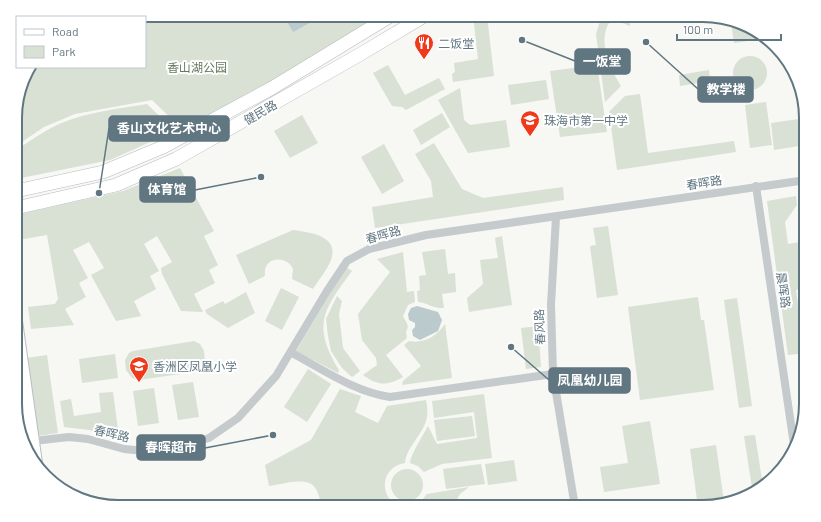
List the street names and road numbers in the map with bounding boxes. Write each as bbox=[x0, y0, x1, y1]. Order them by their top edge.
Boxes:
street label: 健民路 bbox=[241, 97, 279, 127]
street label: 春晖路 bbox=[685, 172, 723, 192]
street label: 春晖路 bbox=[364, 222, 402, 246]
street label: 晨晖路 bbox=[775, 271, 793, 309]
street label: 春风路 bbox=[531, 309, 547, 345]
street label: 春晖路 bbox=[93, 422, 131, 444]

